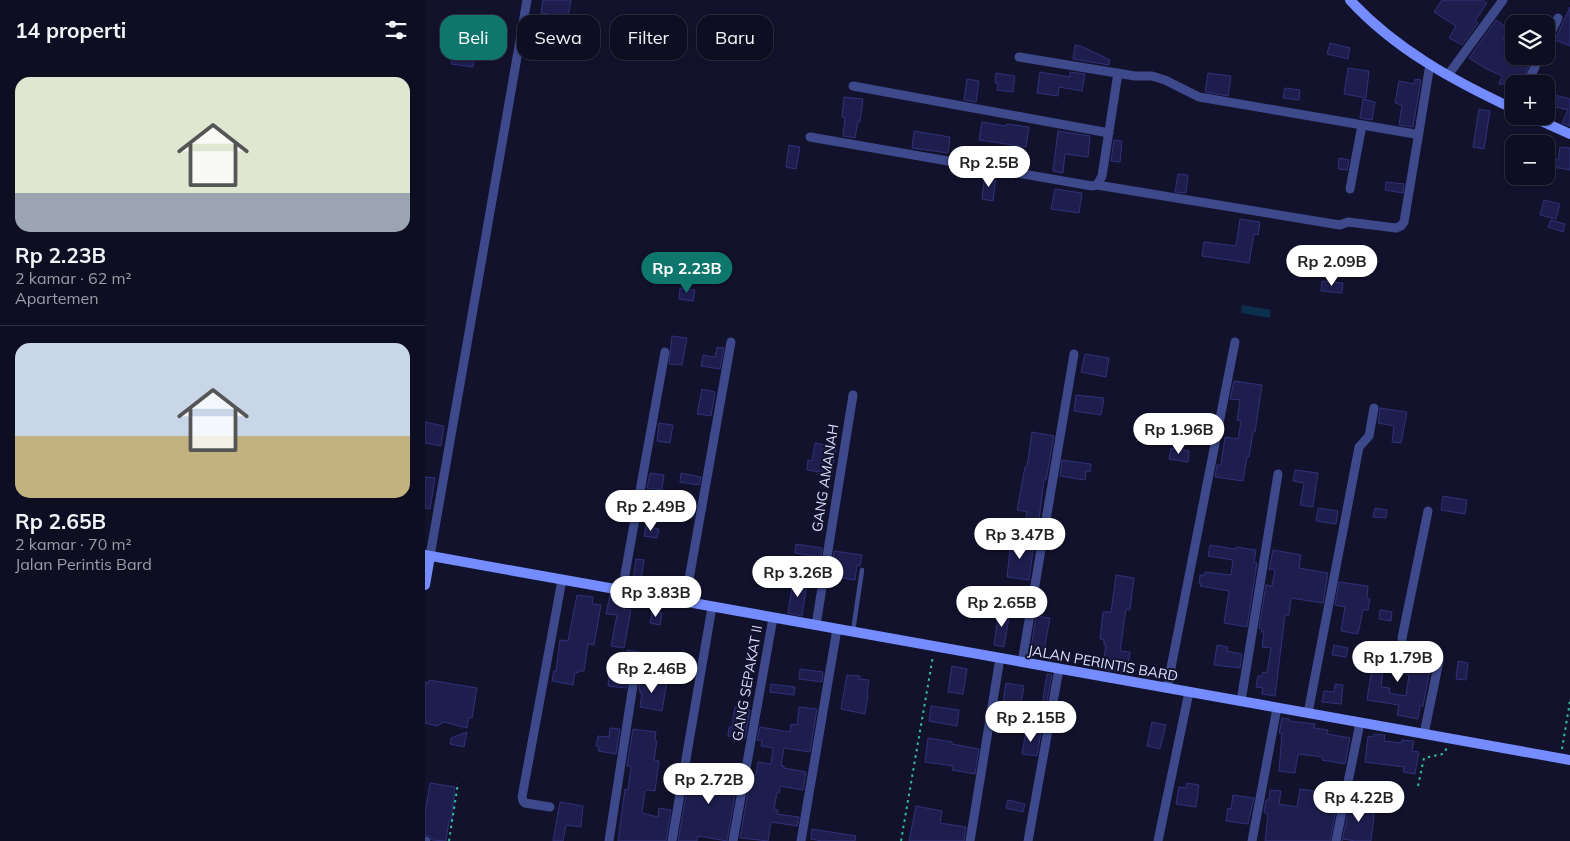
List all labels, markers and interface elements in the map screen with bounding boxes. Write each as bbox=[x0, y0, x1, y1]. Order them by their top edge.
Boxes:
chip: Beli bbox=[440, 15, 507, 60]
chip: Sewa bbox=[517, 15, 600, 60]
chip: Filter bbox=[610, 15, 687, 60]
chip: Baru bbox=[697, 15, 773, 60]
map controls bbox=[1505, 15, 1555, 185]
button: layers bbox=[1505, 15, 1555, 65]
icon: filters bbox=[382, 16, 410, 44]
text: 14 properti bbox=[15, 17, 126, 43]
button: + bbox=[1505, 75, 1555, 125]
icon: home bbox=[168, 110, 258, 200]
button: − bbox=[1505, 135, 1555, 185]
pin: Rp 2.5B bbox=[943, 146, 1035, 188]
text: Rp 2.5B bbox=[959, 152, 1019, 172]
text: Rp 2.23B bbox=[15, 242, 106, 268]
pin: Rp 2.09B bbox=[1280, 244, 1384, 287]
text: Rp 2.09B bbox=[1297, 251, 1367, 271]
pin: Rp 2.23B bbox=[635, 252, 739, 294]
text: Rp 2.23B bbox=[652, 258, 722, 278]
text: 2 kamar · 62 m² bbox=[15, 268, 132, 288]
text: Apartemen bbox=[15, 288, 99, 308]
icon: home bbox=[168, 375, 258, 465]
pin: Rp 1.96B bbox=[1127, 412, 1231, 455]
text: Rp 1.96B bbox=[1144, 419, 1214, 439]
street label: GANG AMANAH bbox=[808, 423, 842, 533]
pin: Rp 2.49B bbox=[599, 490, 703, 532]
text: Rp 2.49B bbox=[616, 496, 686, 516]
text: Rp 2.65B bbox=[15, 508, 106, 534]
pin: Rp 3.47B bbox=[968, 518, 1072, 560]
text: Rp 3.47B bbox=[985, 524, 1055, 544]
text: 2 kamar · 70 m² bbox=[15, 534, 132, 554]
text: Jalan Perintis Bard bbox=[15, 554, 152, 574]
pin: Rp 3.26B bbox=[746, 556, 850, 598]
text: Rp 3.26B bbox=[763, 562, 833, 582]
pin: Rp 3.83B bbox=[604, 576, 708, 618]
text: Rp 3.83B bbox=[621, 582, 691, 602]
pin: Rp 2.65B bbox=[950, 586, 1054, 628]
text: Rp 2.65B bbox=[967, 592, 1037, 612]
street label: GANG SEPAKAT II bbox=[728, 624, 766, 742]
pin: Rp 1.79B bbox=[1346, 640, 1450, 683]
street label: JALAN PERINTIS BARD bbox=[1027, 641, 1179, 685]
text: Rp 1.79B bbox=[1363, 647, 1433, 667]
pin: Rp 2.46B bbox=[600, 652, 704, 694]
text: Rp 2.46B bbox=[617, 658, 687, 678]
pin: Rp 2.15B bbox=[979, 700, 1083, 743]
text: Rp 2.15B bbox=[996, 707, 1066, 727]
pin: Rp 2.72B bbox=[657, 762, 761, 805]
text: Rp 2.72B bbox=[674, 769, 744, 789]
pin: Rp 4.22B bbox=[1307, 780, 1411, 823]
text: Rp 4.22B bbox=[1324, 787, 1394, 807]

